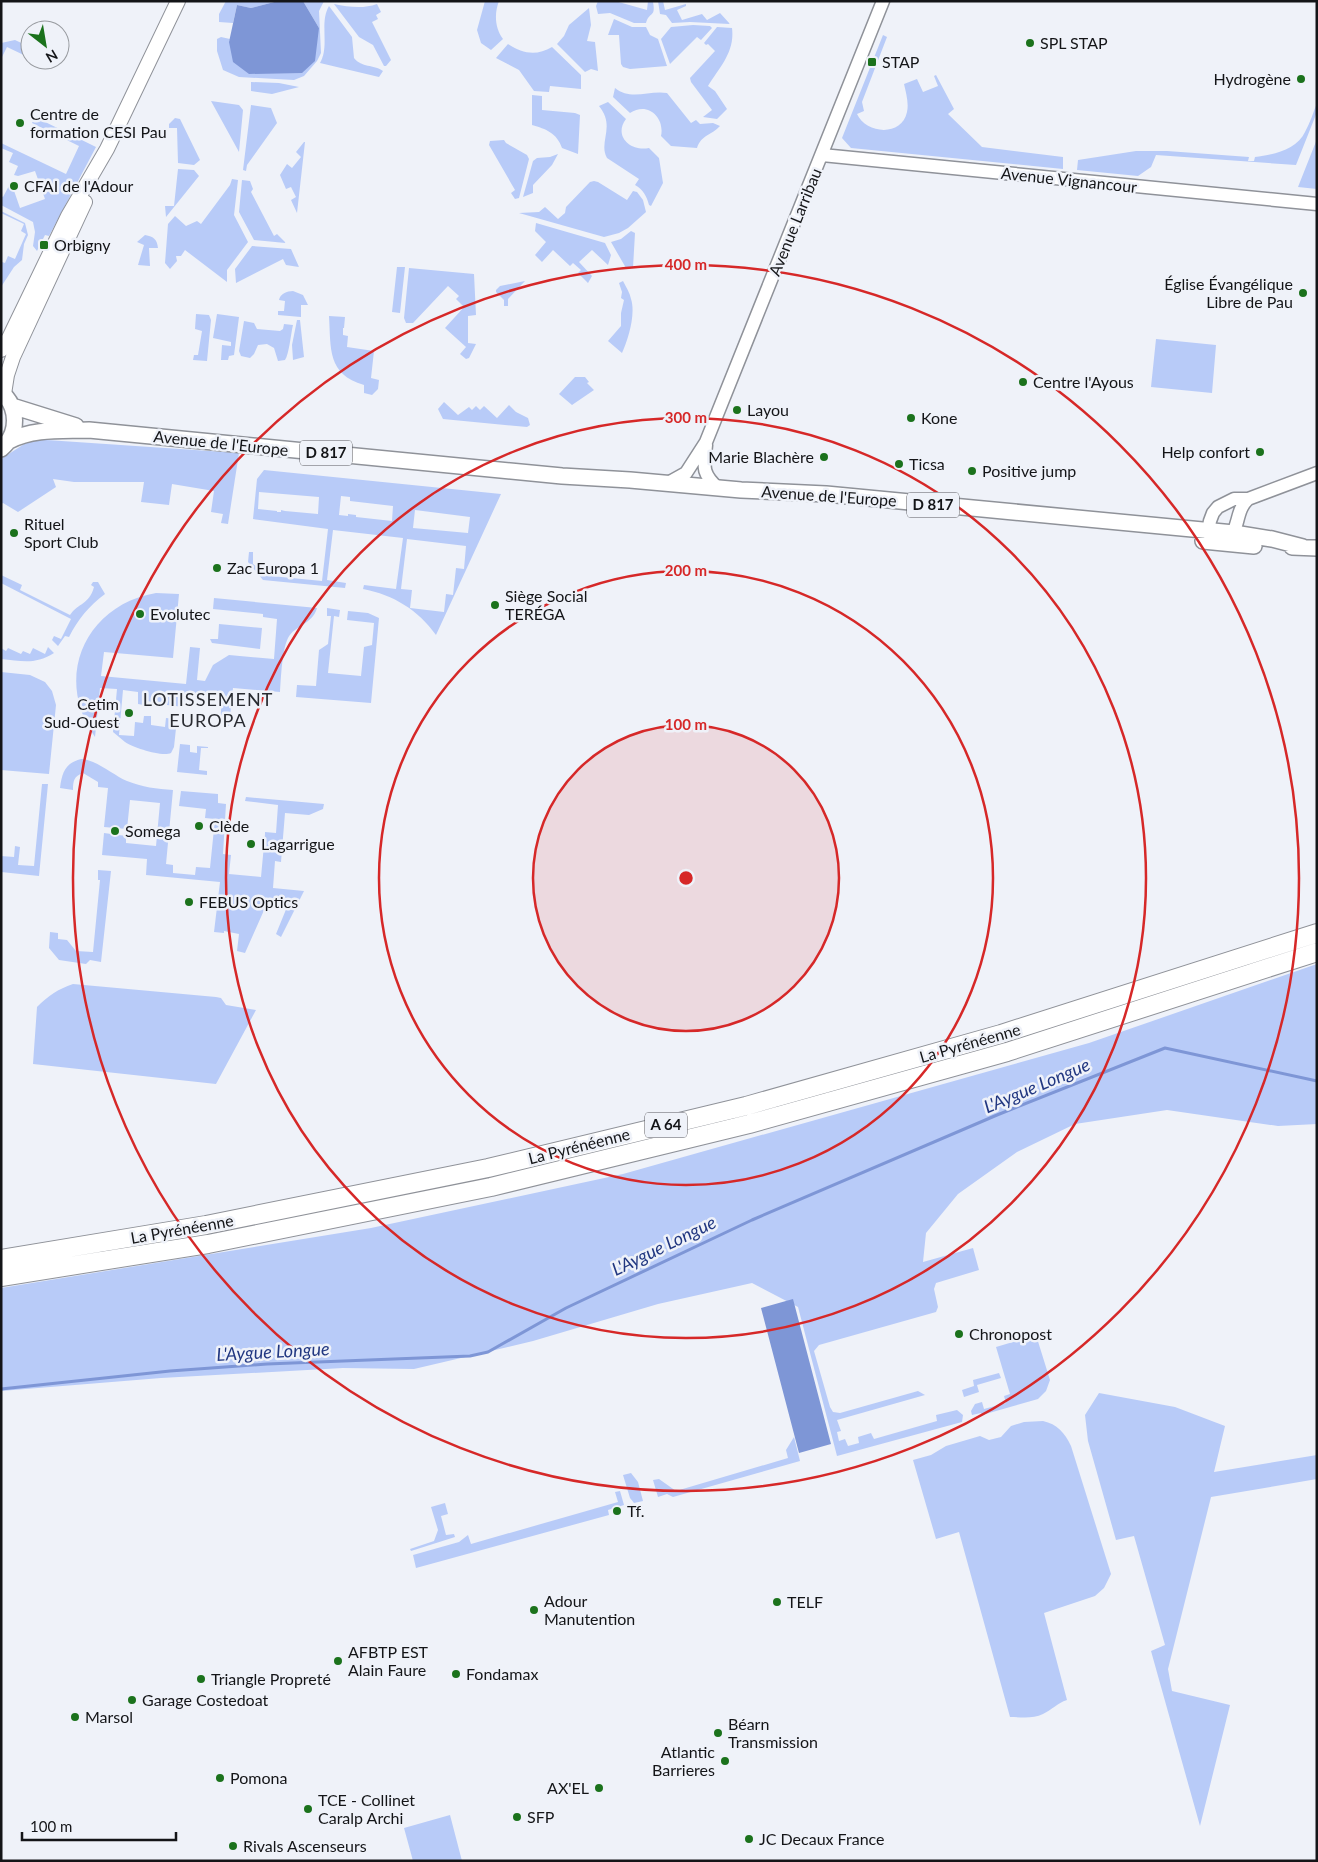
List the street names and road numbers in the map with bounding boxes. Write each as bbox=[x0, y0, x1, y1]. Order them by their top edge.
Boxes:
street label: Avenue Vignancour bbox=[1000, 163, 1138, 196]
street label: Avenue Larribau bbox=[764, 165, 825, 278]
street label: Avenue de l'Europe bbox=[153, 426, 289, 459]
road number: D 817 bbox=[300, 440, 352, 466]
street label: Avenue de l'Europe bbox=[761, 481, 897, 510]
road number: D 817 bbox=[907, 492, 959, 518]
street label: La Pyrénéenne bbox=[917, 1019, 1023, 1066]
road number: A 64 bbox=[645, 1112, 687, 1138]
street label: La Pyrénéenne bbox=[526, 1124, 632, 1167]
street label: La Pyrénéenne bbox=[129, 1210, 235, 1247]

